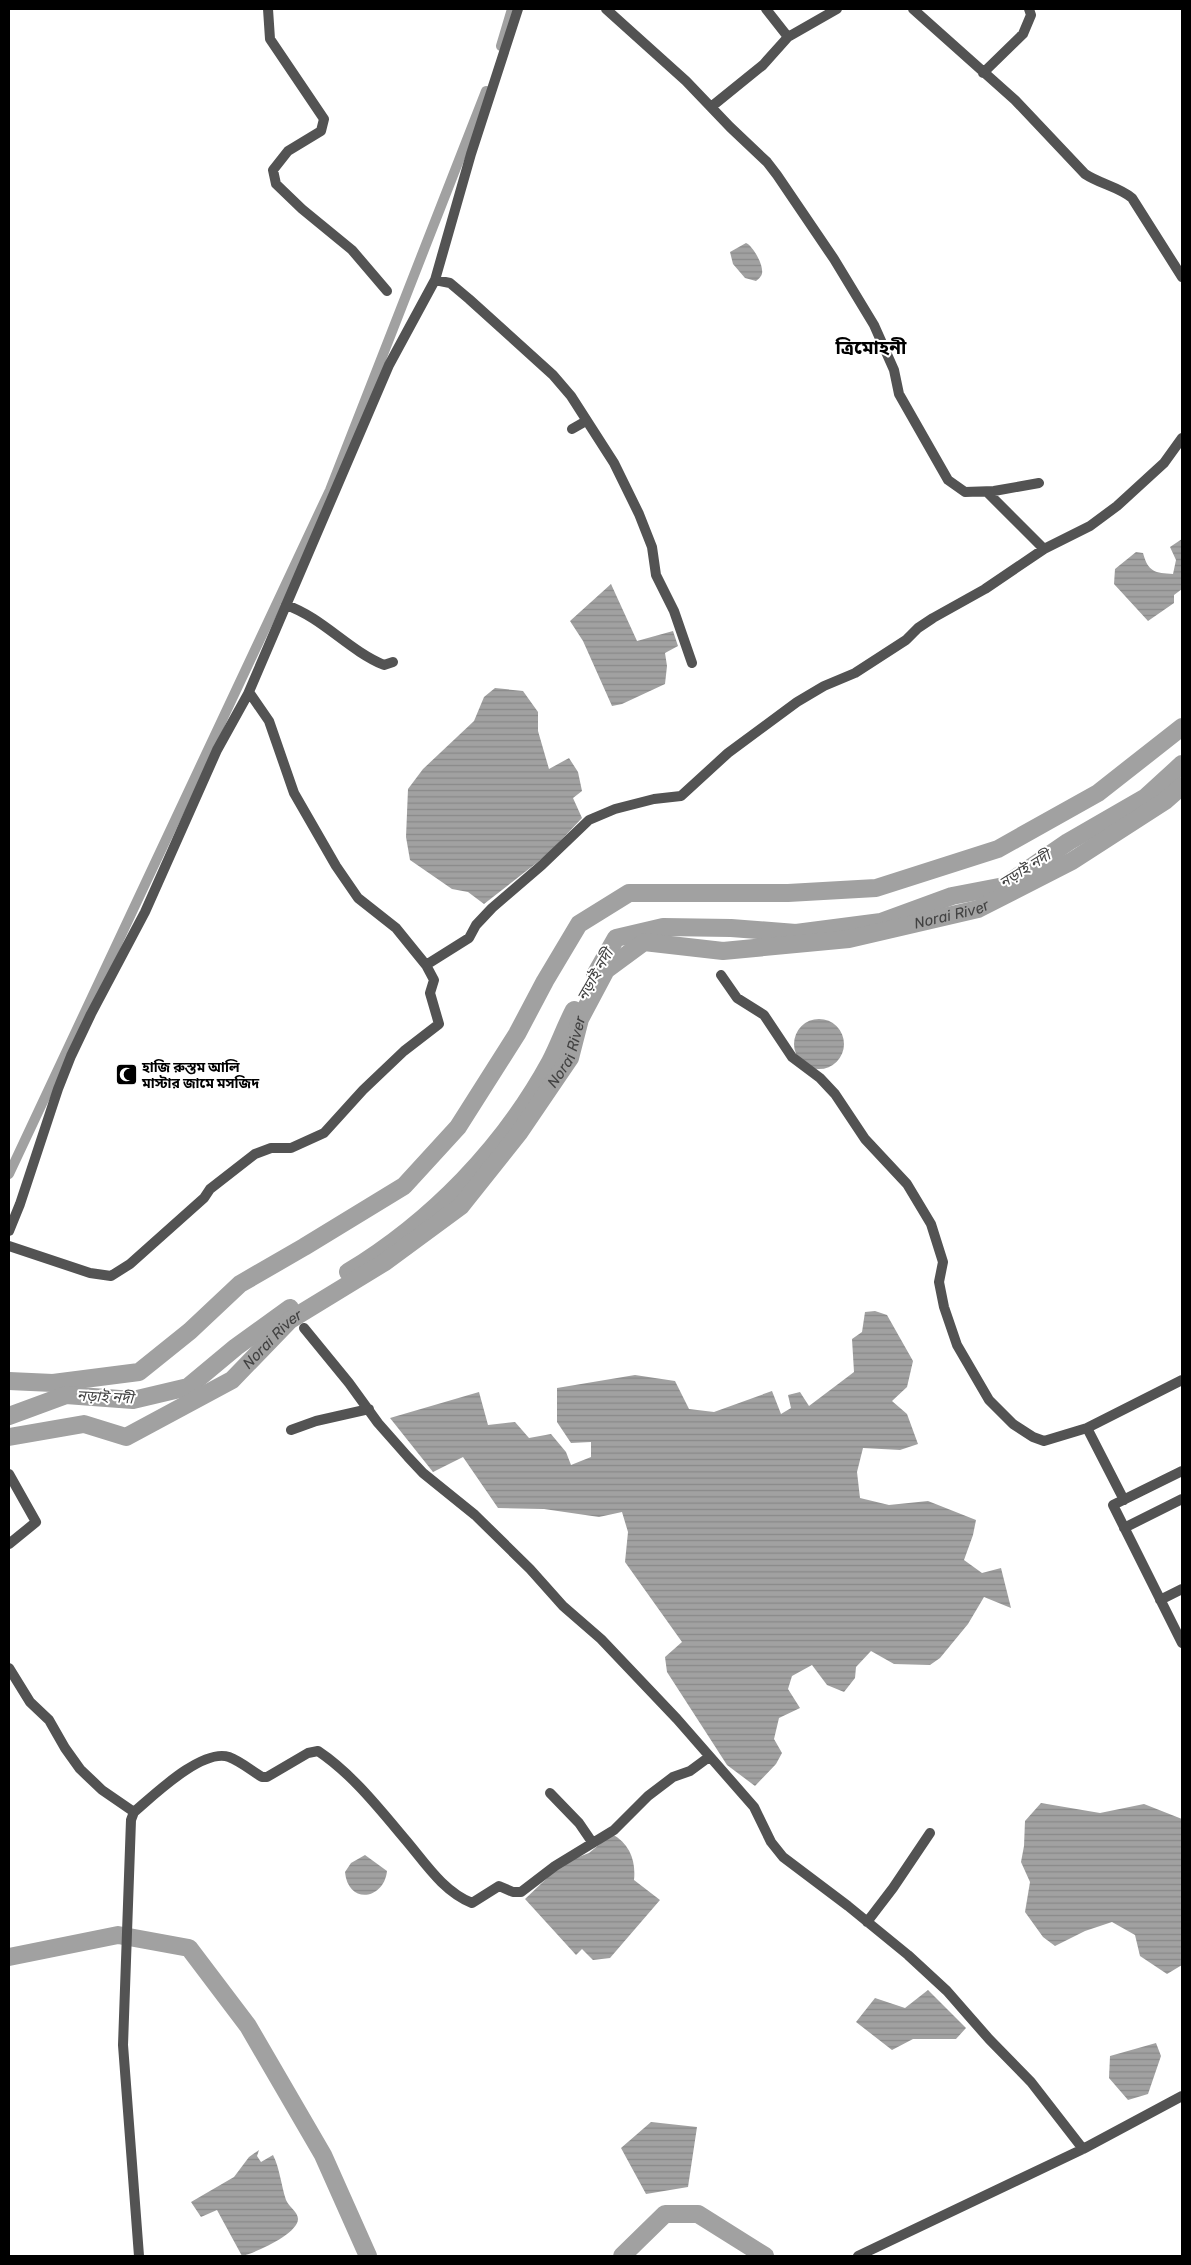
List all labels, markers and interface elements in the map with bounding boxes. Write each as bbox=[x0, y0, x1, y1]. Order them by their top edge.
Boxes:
district label: ত্রিমোহনী bbox=[835, 336, 907, 359]
water label: নড়াই নদী bbox=[996, 845, 1056, 892]
water label: Norai River bbox=[912, 895, 993, 933]
water label: নড়াই নদী bbox=[573, 943, 618, 1004]
water label: Norai River bbox=[544, 1013, 590, 1091]
place label: হাজি রুস্তম আলি মাস্টার জামে মসজিদ bbox=[141, 1059, 260, 1092]
mosque icon: হাজি রুস্তম আলি মাস্টার জামে মসজিদ bbox=[114, 1063, 138, 1087]
water label: Norai River bbox=[239, 1305, 306, 1372]
water label: নড়াই নদী bbox=[76, 1387, 137, 1408]

